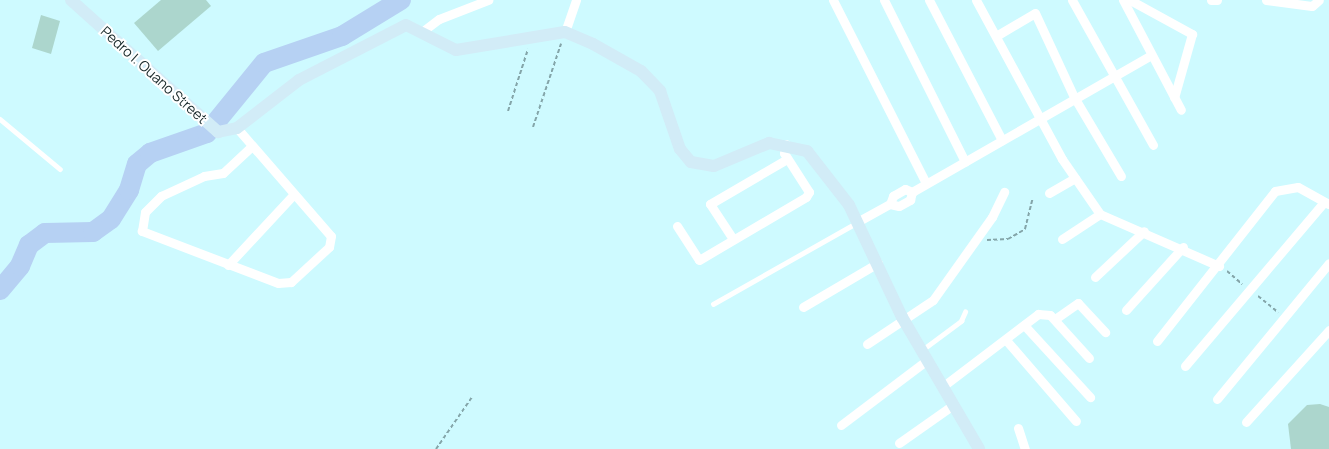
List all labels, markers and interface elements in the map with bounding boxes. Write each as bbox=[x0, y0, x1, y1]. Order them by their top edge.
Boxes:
street label: Pedro I. Ouano Street bbox=[97, 23, 211, 127]

